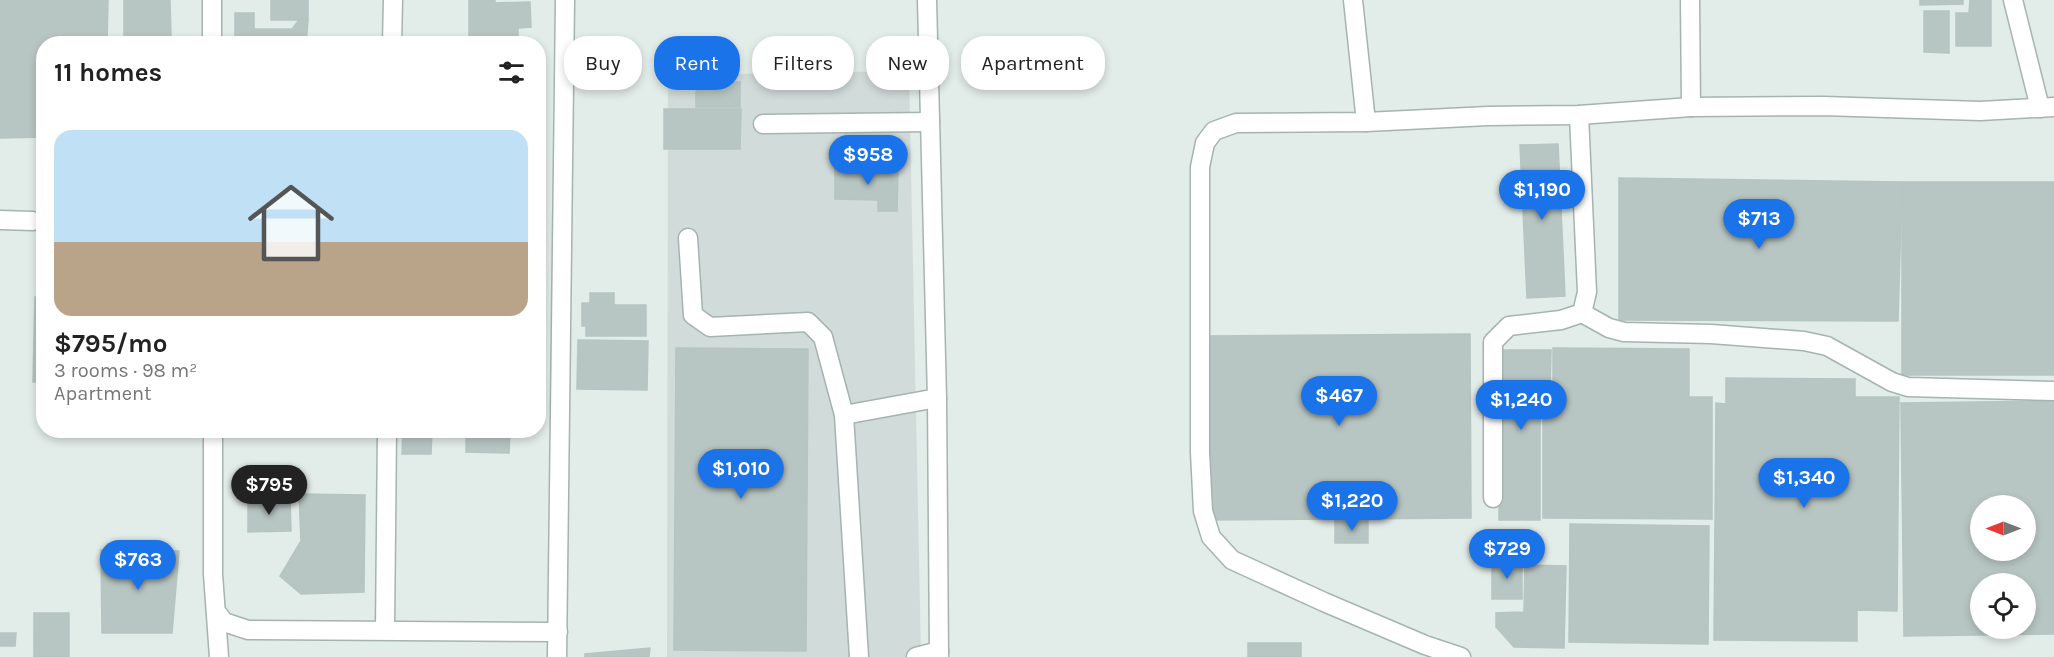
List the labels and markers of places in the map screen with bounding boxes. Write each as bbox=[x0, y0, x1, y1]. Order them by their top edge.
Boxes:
pin: $958 bbox=[832, 135, 904, 186]
pin: $1,190 bbox=[1493, 170, 1591, 221]
pin: $713 bbox=[1723, 199, 1795, 250]
pin: $467 bbox=[1303, 376, 1375, 427]
pin: $1,240 bbox=[1472, 380, 1570, 431]
pin: $1,010 bbox=[692, 449, 790, 500]
pin: $1,340 bbox=[1755, 458, 1853, 509]
pin: $795 bbox=[233, 465, 305, 516]
pin: $1,220 bbox=[1303, 481, 1401, 532]
pin: $729 bbox=[1471, 529, 1543, 580]
pin: $763 bbox=[102, 540, 174, 591]

